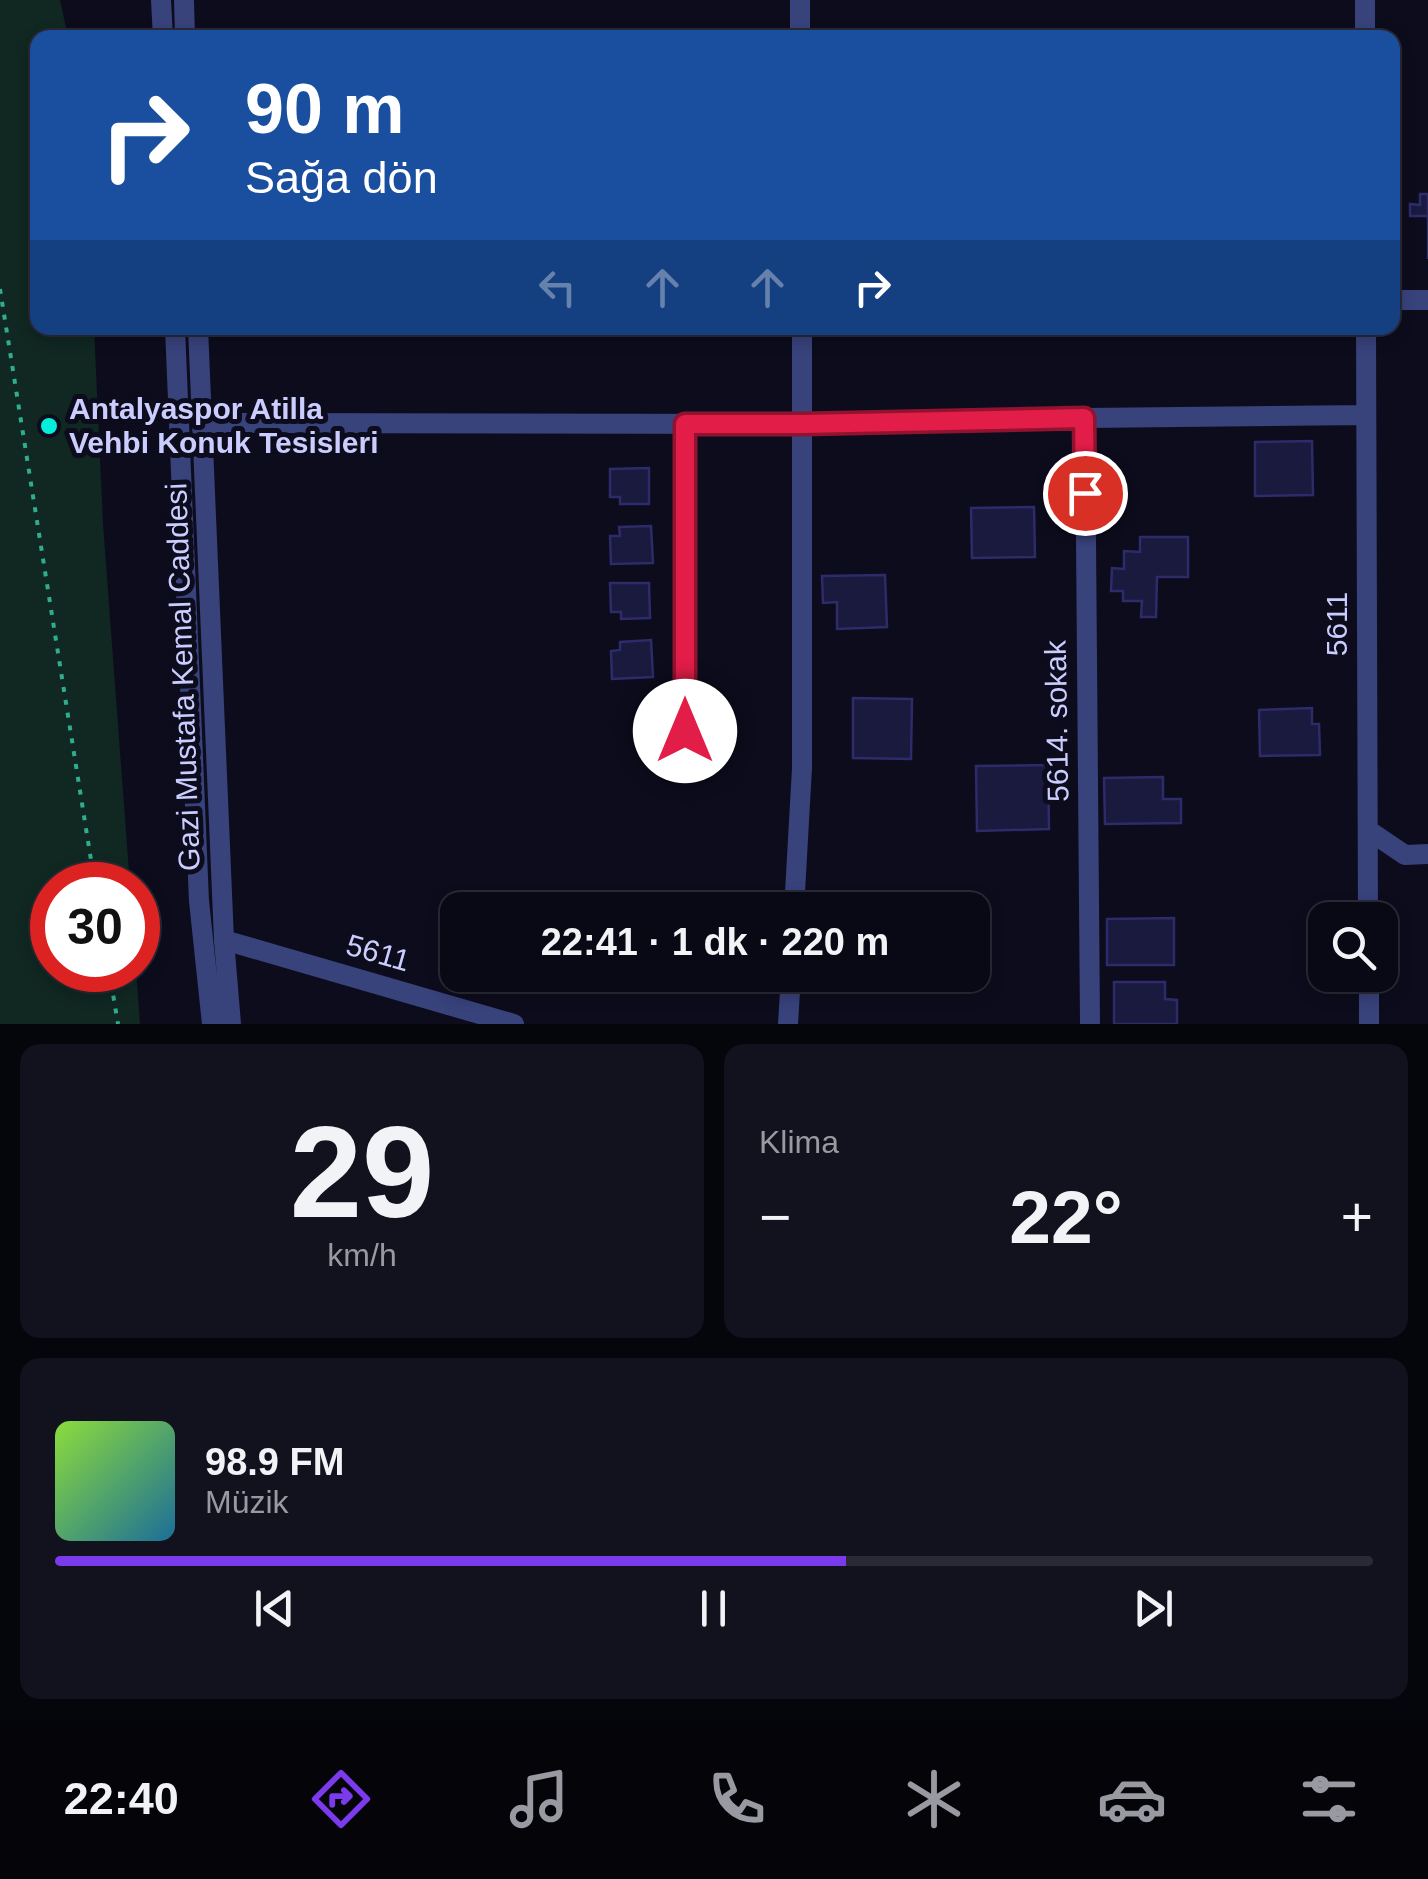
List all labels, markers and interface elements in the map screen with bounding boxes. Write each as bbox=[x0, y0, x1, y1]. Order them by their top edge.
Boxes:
icon: right bbox=[80, 70, 210, 200]
text: 90 m bbox=[245, 70, 405, 148]
text: Sağa dön bbox=[245, 152, 438, 203]
icon: left bbox=[530, 260, 585, 315]
icon: ahead bbox=[635, 260, 690, 315]
icon: ahead bbox=[740, 260, 795, 315]
icon: right bbox=[845, 260, 900, 315]
place label: Antalyaspor Atilla Vehbi Konuk Tesisleri bbox=[69, 392, 379, 459]
marker: Antalyaspor Atilla Vehbi Konuk Tesisleri bbox=[38, 415, 60, 437]
pin bbox=[1043, 451, 1128, 536]
icon: arrive bbox=[1058, 466, 1113, 521]
street label: Gazi Mustafa Kemal Caddesi bbox=[159, 482, 206, 872]
street label: 5611 bbox=[1320, 592, 1353, 656]
street label: 5614. sokak bbox=[1039, 639, 1074, 802]
position arrow bbox=[633, 679, 737, 783]
speed limit sign: 30 bbox=[30, 862, 160, 992]
map controls bbox=[1308, 902, 1398, 992]
button: search bbox=[1308, 902, 1398, 992]
text: 22:41 · 1 dk · 220 m bbox=[541, 921, 889, 963]
street label: 5611 bbox=[343, 928, 414, 977]
text: 29 bbox=[290, 1099, 434, 1245]
text: Klima bbox=[759, 1124, 839, 1160]
text: 22° bbox=[1009, 1175, 1123, 1259]
text: − bbox=[759, 1186, 791, 1248]
text: + bbox=[1341, 1186, 1373, 1248]
text: km/h bbox=[327, 1237, 397, 1273]
text: 98.9 FM bbox=[205, 1441, 344, 1483]
text: Müzik bbox=[205, 1484, 289, 1520]
icon: previous bbox=[247, 1581, 302, 1636]
icon: pause bbox=[686, 1581, 741, 1636]
icon: next bbox=[1126, 1581, 1181, 1636]
icon: directions bbox=[306, 1764, 376, 1834]
icon: music bbox=[504, 1764, 574, 1834]
icon: phone bbox=[702, 1764, 772, 1834]
icon: climate bbox=[899, 1764, 969, 1834]
icon: car bbox=[1097, 1764, 1167, 1834]
icon: filters bbox=[1294, 1764, 1364, 1834]
text: 22:40 bbox=[64, 1773, 179, 1824]

